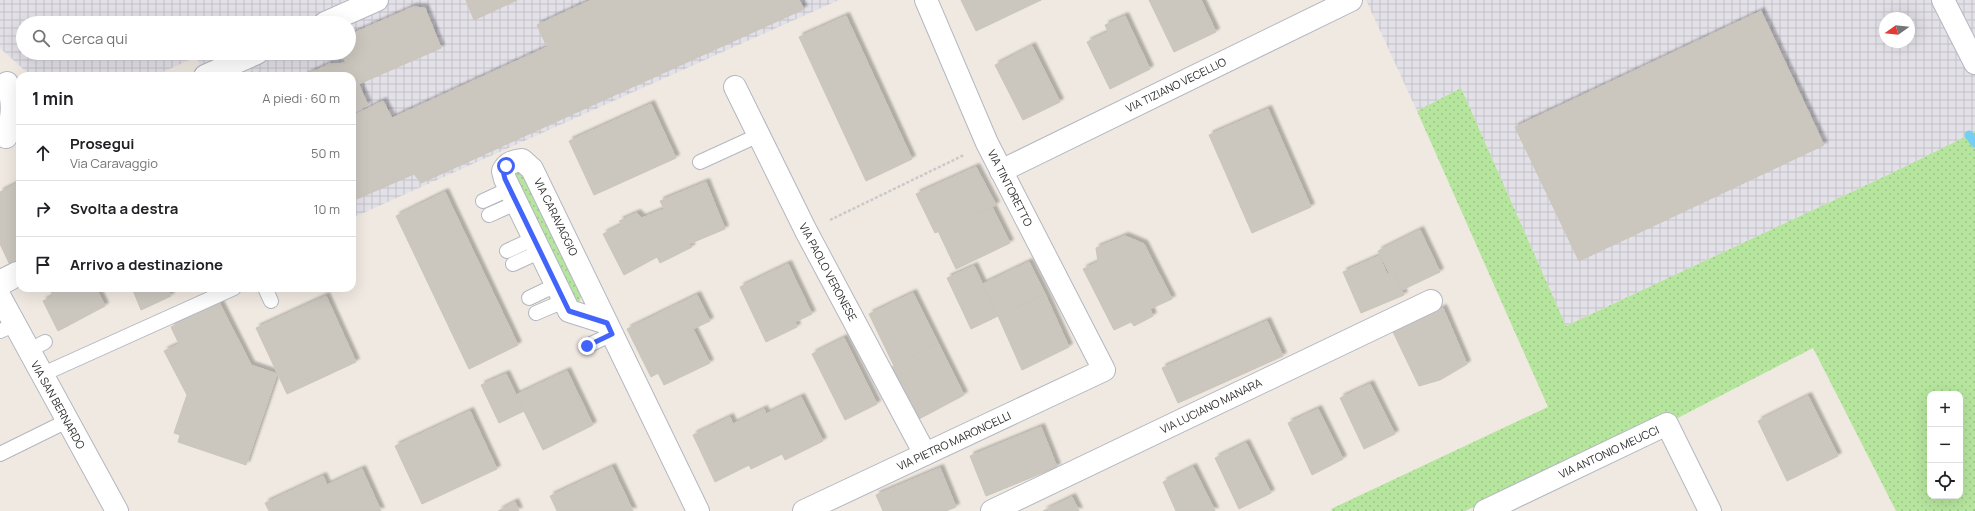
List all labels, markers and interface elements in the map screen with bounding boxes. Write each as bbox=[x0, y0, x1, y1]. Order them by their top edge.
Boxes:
north arrow bbox=[1879, 12, 1915, 48]
search box bbox=[16, 16, 356, 60]
icon: search bbox=[30, 27, 52, 49]
text: Cerca qui bbox=[62, 28, 128, 49]
street label: VIA TIZIANO VECELLIO bbox=[1123, 54, 1229, 115]
text: 1 min bbox=[32, 87, 74, 110]
text: A piedi · 60 m bbox=[262, 89, 340, 107]
text: Prosegui bbox=[70, 133, 134, 154]
icon: ahead bbox=[32, 142, 54, 164]
text: 50 m bbox=[311, 144, 340, 162]
street label: VIA TINTORETTO bbox=[985, 147, 1036, 229]
text: Via Caravaggio bbox=[70, 154, 158, 172]
route start bbox=[497, 157, 515, 175]
street label: VIA CARAVAGGIO bbox=[531, 175, 582, 258]
icon: right bbox=[32, 198, 54, 220]
text: Svolta a destra bbox=[70, 198, 178, 219]
text: 10 m bbox=[313, 200, 340, 218]
street label: VIA PAOLO VERONESE bbox=[796, 220, 861, 323]
icon: arrive bbox=[32, 254, 54, 276]
text: Arrivo a destinazione bbox=[70, 254, 223, 275]
route end bbox=[578, 337, 596, 355]
street label: VIA SAN BERNARDO bbox=[28, 358, 89, 452]
street label: VIA LUCIANO MANARA bbox=[1157, 374, 1264, 437]
map controls bbox=[1927, 391, 1963, 499]
button: + bbox=[1927, 391, 1963, 427]
street label: VIA PIETRO MARONCELLI bbox=[894, 408, 1013, 474]
street label: VIA ANTONIO MEUCCI bbox=[1556, 422, 1661, 481]
button: − bbox=[1927, 427, 1963, 463]
button: locate bbox=[1927, 463, 1963, 499]

